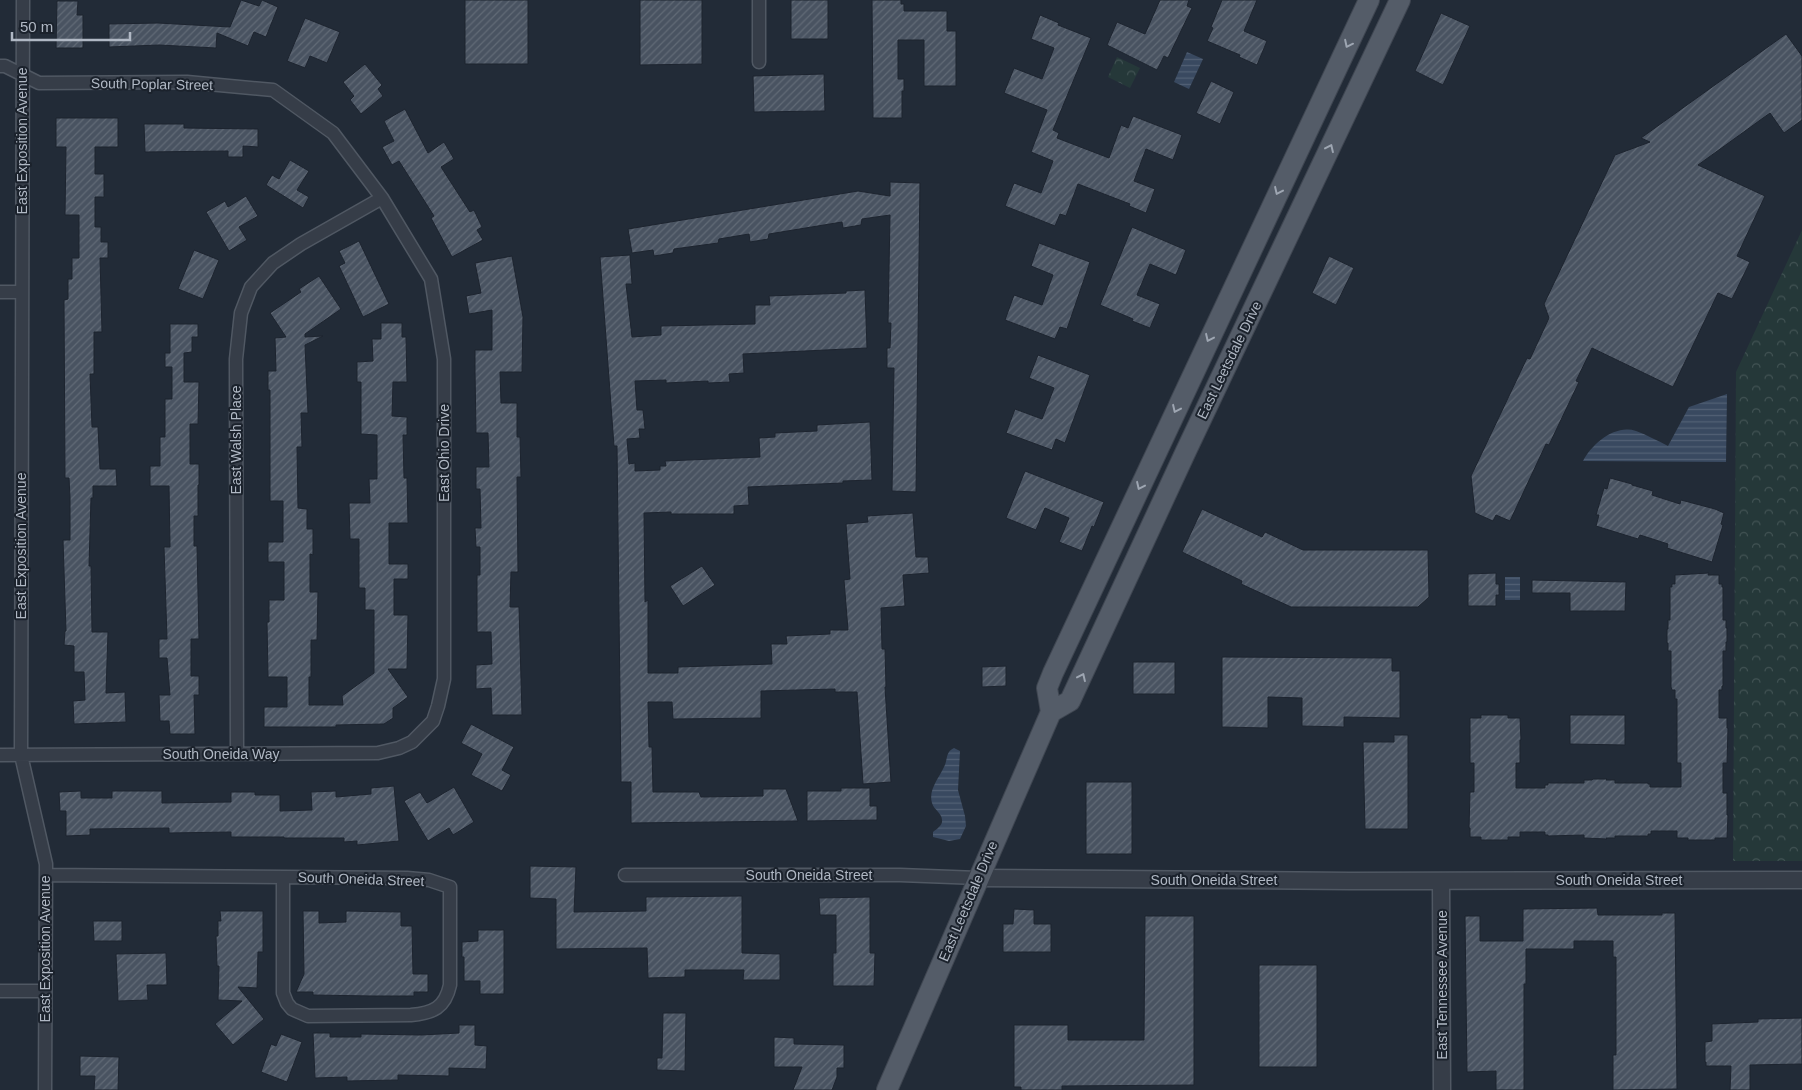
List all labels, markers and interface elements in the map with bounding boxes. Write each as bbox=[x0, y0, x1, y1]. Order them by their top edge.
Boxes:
scale bar bbox=[12, 10, 130, 42]
text: 50 m bbox=[20, 18, 53, 35]
one-way arrow bbox=[1343, 39, 1354, 48]
street label: East Exposition Avenue bbox=[14, 67, 30, 214]
street label: South Poplar Street bbox=[91, 75, 213, 93]
one-way arrow bbox=[1324, 145, 1334, 154]
one-way arrow bbox=[1274, 186, 1284, 195]
street label: East Leetsdale Drive bbox=[1193, 298, 1265, 422]
one-way arrow bbox=[1205, 333, 1215, 342]
street label: East Walsh Place bbox=[228, 385, 244, 495]
street label: East Ohio Drive bbox=[436, 404, 452, 502]
one-way arrow bbox=[1171, 404, 1182, 413]
street label: East Exposition Avenue bbox=[13, 472, 29, 619]
one-way arrow bbox=[1136, 481, 1146, 490]
one-way arrow bbox=[1075, 673, 1086, 682]
street label: South Oneida Way bbox=[163, 746, 280, 762]
street label: East Leetsdale Drive bbox=[935, 838, 1001, 964]
street label: South Oneida Street bbox=[746, 867, 873, 883]
street label: South Oneida Street bbox=[297, 869, 425, 889]
street label: South Oneida Street bbox=[1151, 872, 1278, 888]
street label: South Oneida Street bbox=[1556, 872, 1683, 888]
street label: East Exposition Avenue bbox=[37, 875, 53, 1022]
street label: East Tennessee Avenue bbox=[1434, 910, 1450, 1060]

